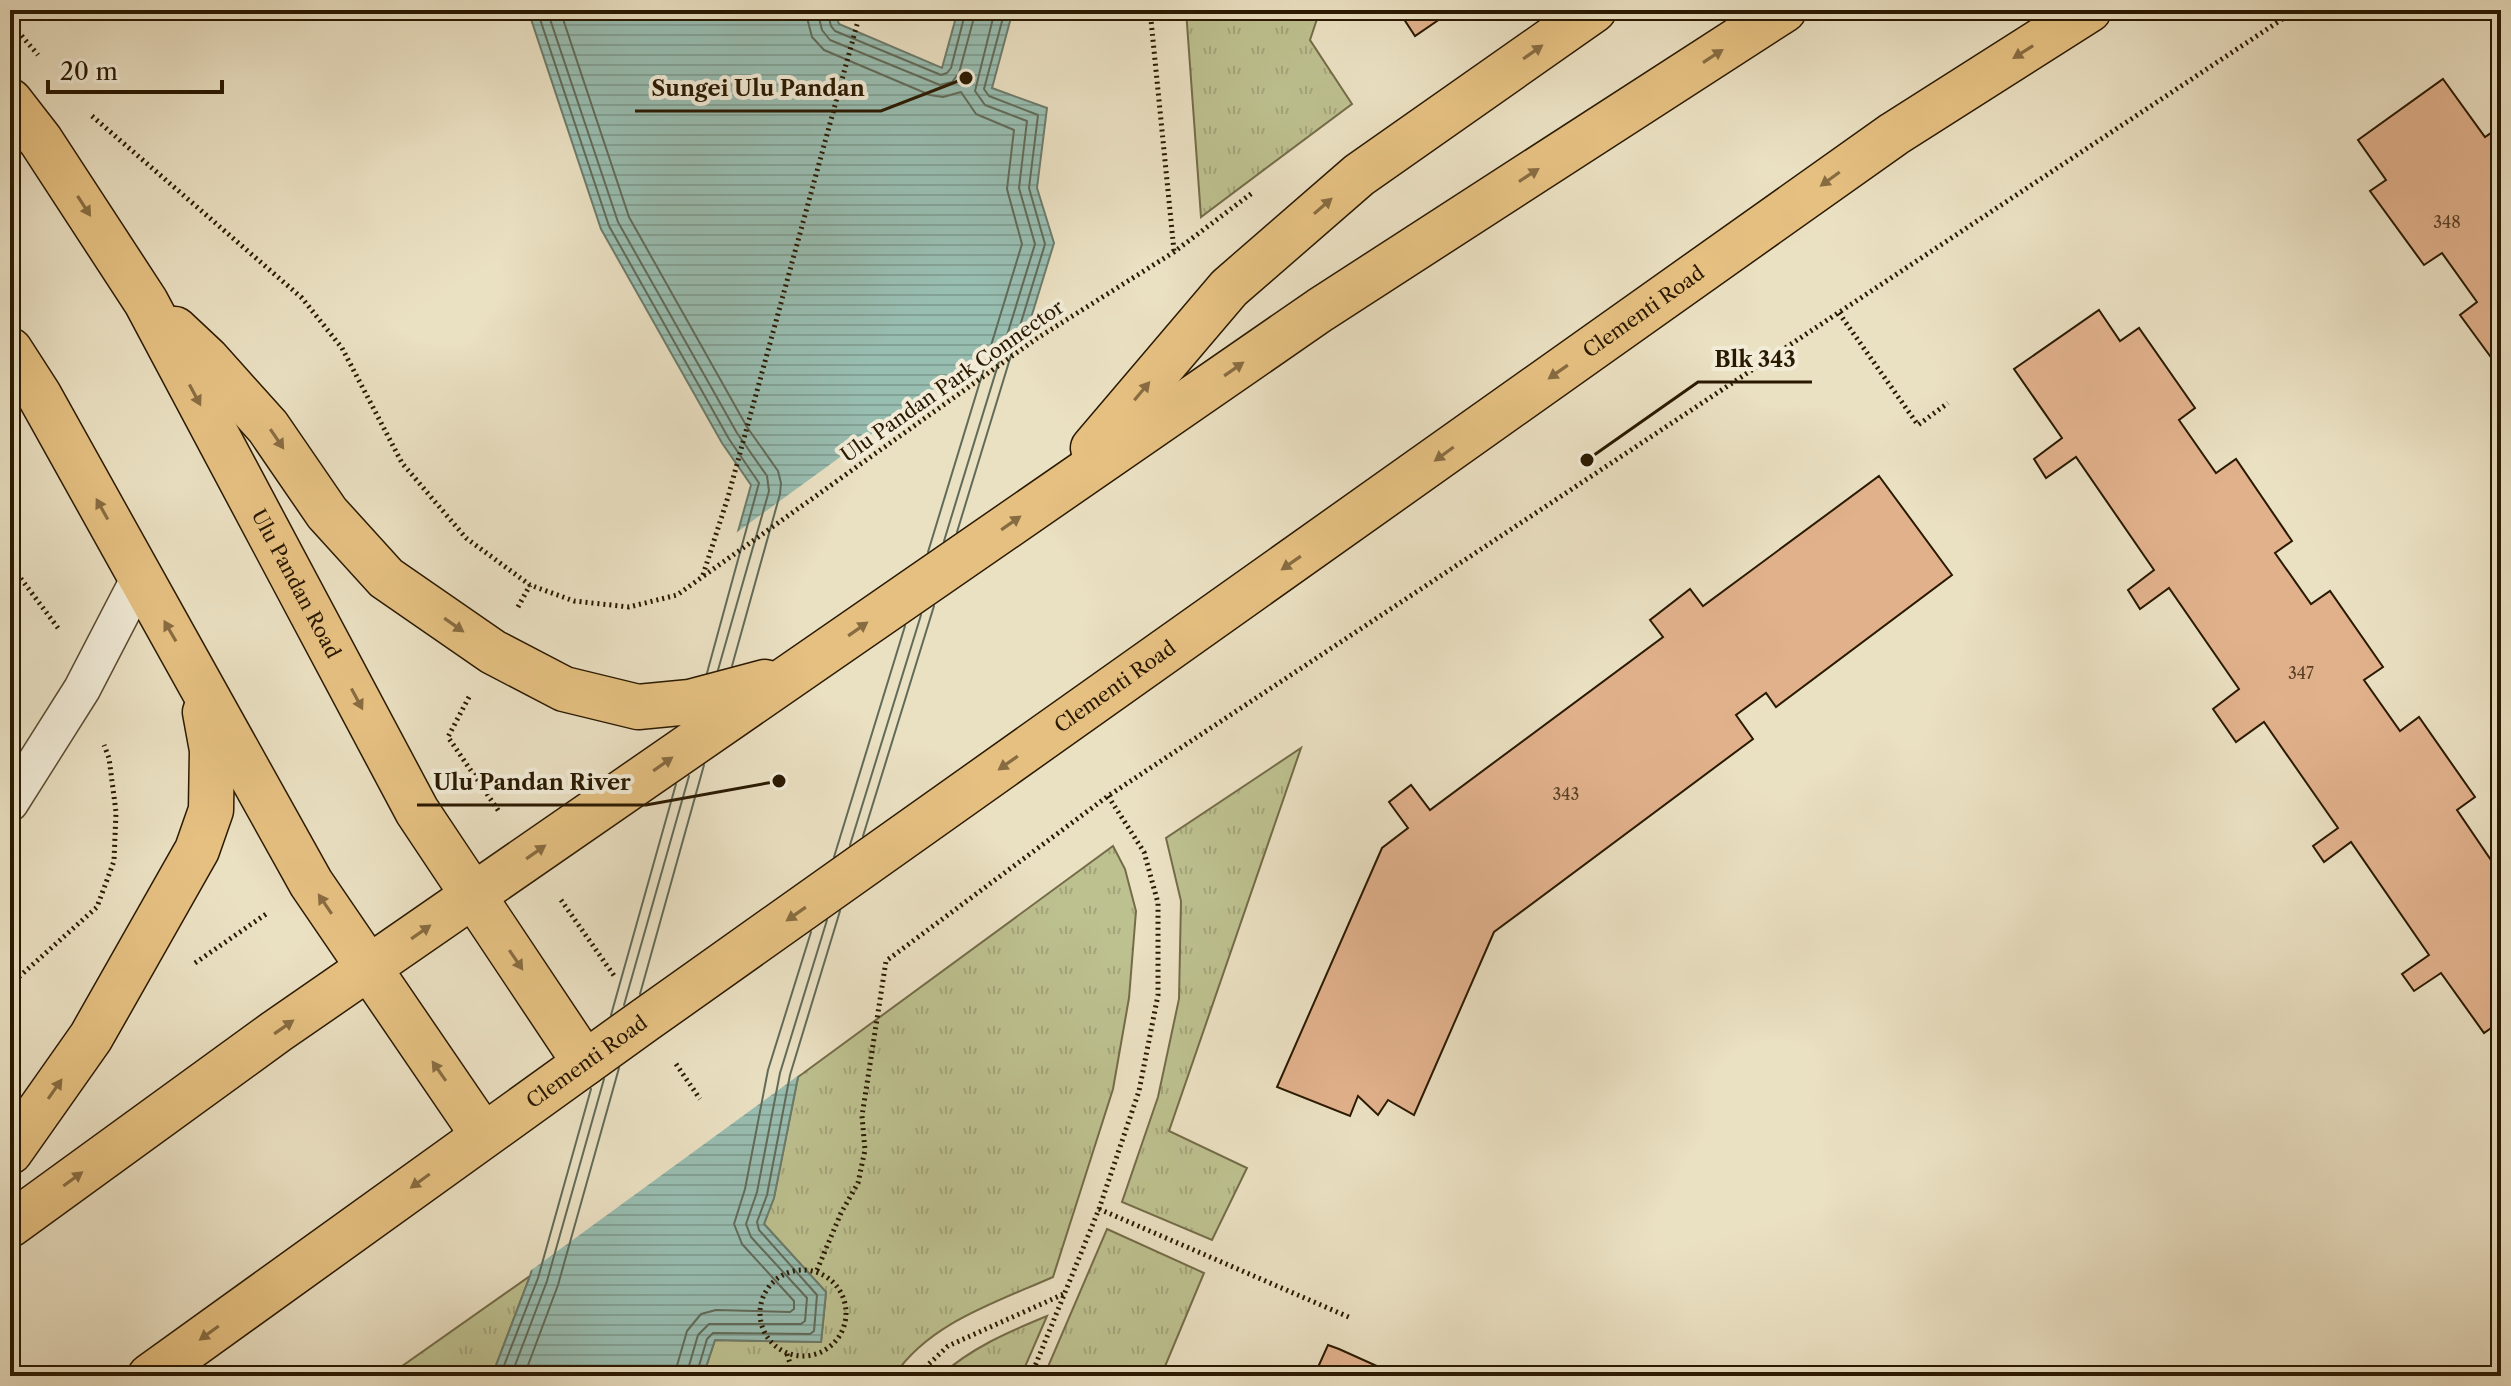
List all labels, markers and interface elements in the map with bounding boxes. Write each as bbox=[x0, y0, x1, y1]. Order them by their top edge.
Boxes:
scale bar bbox=[48, 44, 222, 94]
one-way arrow bbox=[1522, 44, 1544, 60]
one-way arrow bbox=[2012, 44, 2034, 58]
one-way arrow bbox=[1703, 48, 1724, 63]
text: 20 m bbox=[60, 57, 118, 86]
callout: Sungei Ulu Pandan bbox=[635, 65, 881, 111]
text: Sungei Ulu Pandan bbox=[651, 75, 865, 102]
one-way arrow bbox=[1518, 168, 1540, 182]
one-way arrow bbox=[1820, 171, 1841, 187]
one-way arrow bbox=[77, 195, 92, 216]
one-way arrow bbox=[1313, 198, 1333, 215]
house number: 348 bbox=[2433, 212, 2461, 232]
street label: Clementi Road bbox=[1578, 261, 1709, 363]
street label: Ulu Pandan Park Connector bbox=[836, 295, 1068, 467]
callout: Blk 343 bbox=[1698, 336, 1812, 382]
text: Blk 343 bbox=[1714, 346, 1796, 373]
one-way arrow bbox=[1224, 362, 1245, 377]
one-way arrow bbox=[1548, 364, 1569, 379]
one-way arrow bbox=[1133, 381, 1150, 401]
one-way arrow bbox=[189, 384, 202, 407]
one-way arrow bbox=[269, 428, 284, 449]
one-way arrow bbox=[1433, 446, 1454, 461]
one-way arrow bbox=[95, 498, 109, 520]
street label: Ulu Pandan Road bbox=[247, 505, 345, 662]
one-way arrow bbox=[1000, 516, 1022, 531]
one-way arrow bbox=[1280, 555, 1301, 570]
one-way arrow bbox=[443, 617, 464, 632]
one-way arrow bbox=[163, 620, 177, 642]
one-way arrow bbox=[848, 622, 869, 637]
street label: Clementi Road bbox=[1050, 635, 1180, 738]
house number: 347 bbox=[2288, 663, 2314, 683]
one-way arrow bbox=[350, 688, 363, 711]
one-way arrow bbox=[998, 755, 1019, 771]
one-way arrow bbox=[653, 757, 674, 772]
callout: Ulu Pandan River bbox=[417, 759, 646, 805]
text: Ulu Pandan River bbox=[433, 769, 631, 796]
house number: 343 bbox=[1553, 784, 1579, 804]
one-way arrow bbox=[526, 845, 547, 860]
one-way arrow bbox=[318, 893, 333, 915]
one-way arrow bbox=[785, 906, 807, 922]
one-way arrow bbox=[410, 925, 431, 940]
one-way arrow bbox=[509, 949, 523, 971]
street label: Clementi Road bbox=[522, 1010, 652, 1113]
one-way arrow bbox=[273, 1020, 294, 1035]
one-way arrow bbox=[432, 1060, 447, 1082]
one-way arrow bbox=[47, 1078, 62, 1099]
one-way arrow bbox=[62, 1171, 84, 1187]
one-way arrow bbox=[409, 1173, 431, 1189]
one-way arrow bbox=[199, 1325, 220, 1340]

